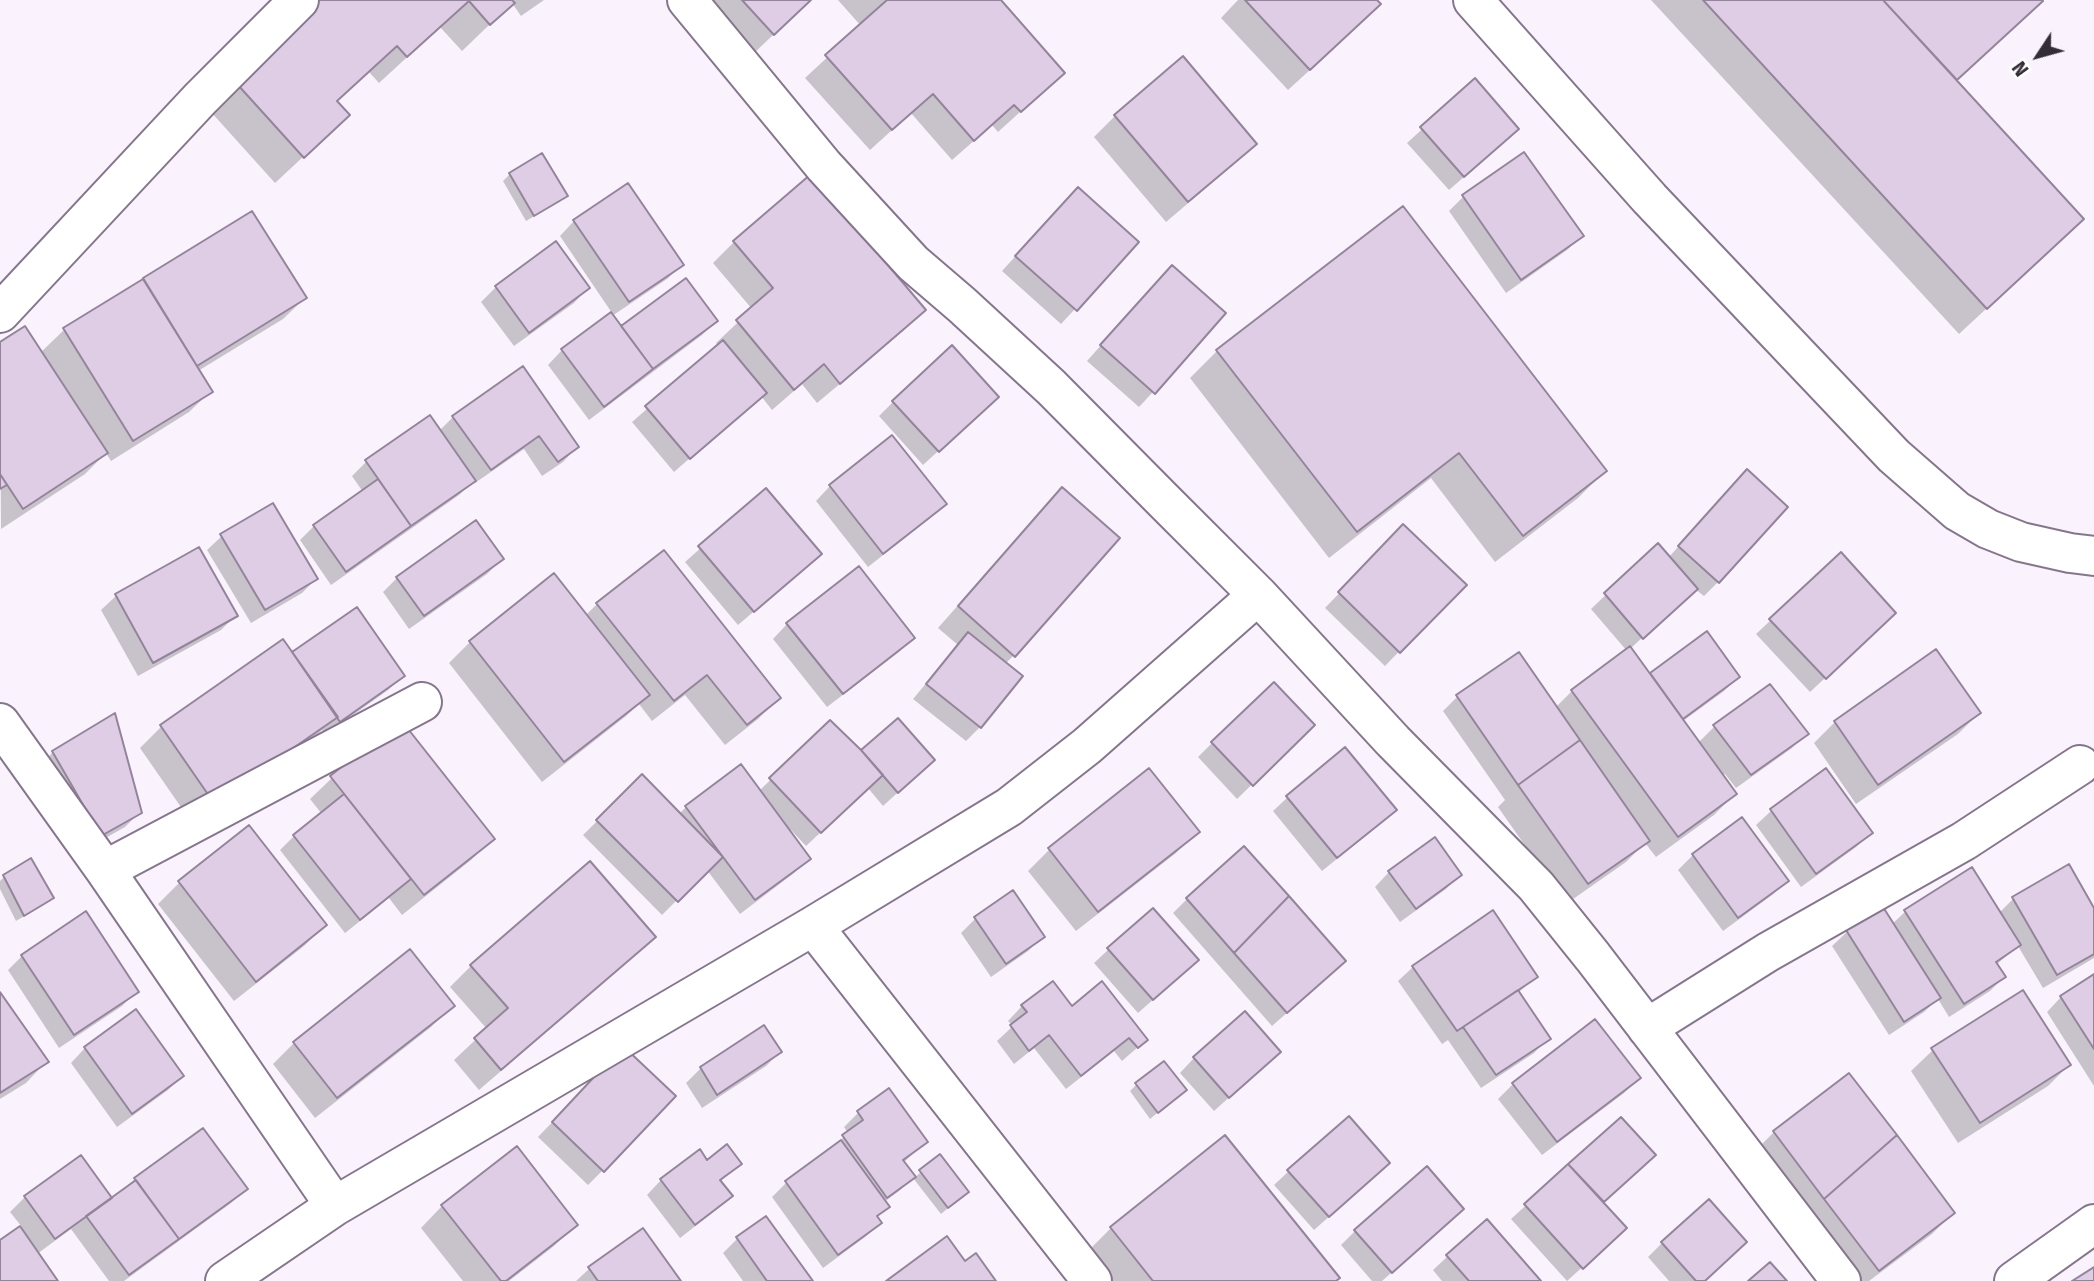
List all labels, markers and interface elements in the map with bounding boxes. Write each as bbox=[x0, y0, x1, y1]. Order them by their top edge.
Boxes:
north arrow bbox=[2003, 21, 2073, 91]
text: N bbox=[2008, 57, 2034, 81]

